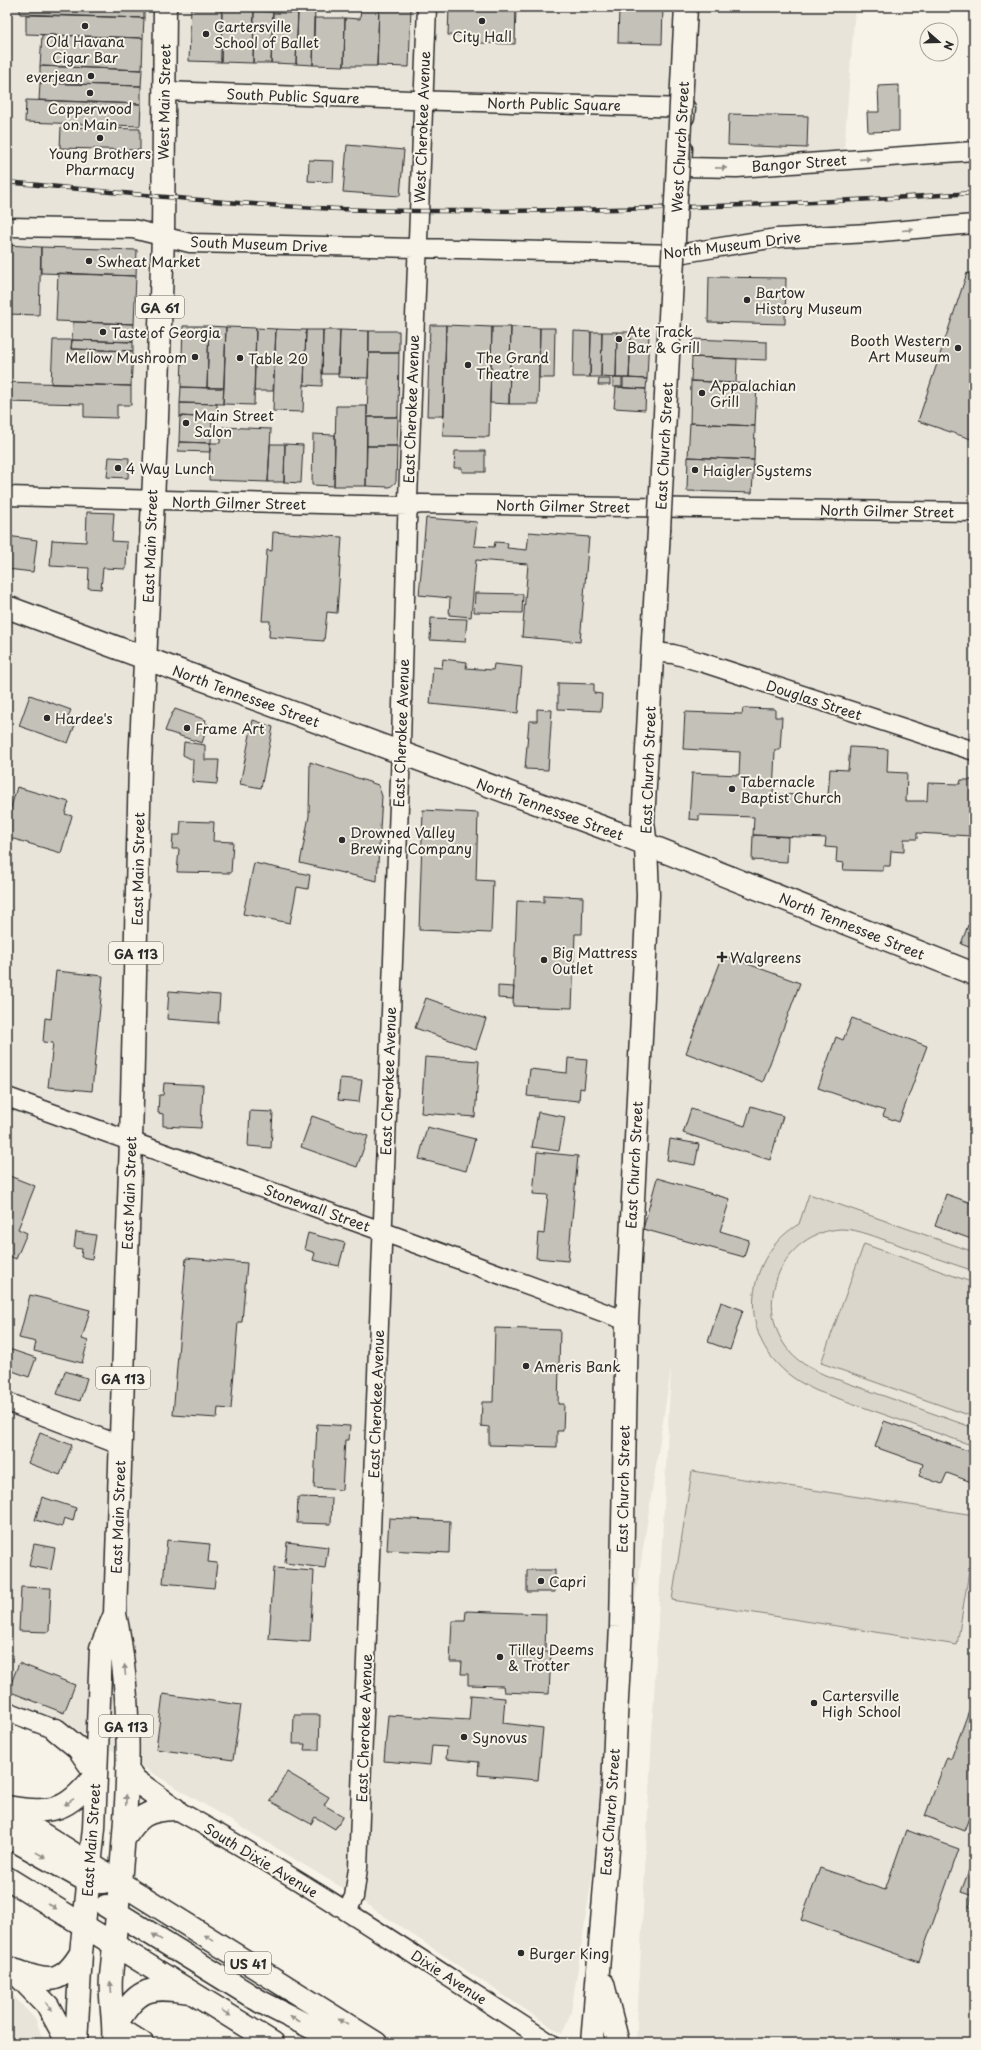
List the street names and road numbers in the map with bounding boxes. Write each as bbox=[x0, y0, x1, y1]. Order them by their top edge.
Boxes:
street label: West Main Street bbox=[152, 43, 176, 160]
street label: West Cherokee Avenue bbox=[409, 50, 435, 203]
street label: West Church Street bbox=[666, 80, 694, 213]
street label: South Public Square bbox=[226, 83, 360, 109]
street label: North Public Square bbox=[487, 92, 621, 116]
street label: Bangor Street bbox=[751, 149, 848, 177]
street label: North Museum Drive bbox=[662, 226, 802, 264]
street label: South Museum Drive bbox=[190, 231, 328, 257]
road number: GA 61 bbox=[136, 296, 184, 318]
street label: East Cherokee Avenue bbox=[398, 334, 424, 484]
street label: East Church Street bbox=[650, 381, 678, 510]
street label: East Main Street bbox=[138, 489, 162, 603]
street label: North Gilmer Street bbox=[172, 491, 307, 515]
street label: North Gilmer Street bbox=[496, 494, 631, 518]
street label: North Gilmer Street bbox=[820, 499, 955, 523]
street label: East Cherokee Avenue bbox=[388, 658, 414, 808]
street label: North Tennessee Street bbox=[170, 660, 323, 732]
street label: Douglas Street bbox=[763, 675, 865, 725]
street label: East Church Street bbox=[635, 706, 661, 834]
street label: North Tennessee Street bbox=[474, 773, 627, 845]
street label: East Main Street bbox=[127, 812, 149, 926]
street label: North Tennessee Street bbox=[776, 887, 928, 965]
road number: GA 113 bbox=[109, 942, 163, 964]
street label: East Cherokee Avenue bbox=[375, 1006, 401, 1156]
street label: East Church Street bbox=[620, 1100, 648, 1229]
street label: East Main Street bbox=[117, 1136, 141, 1250]
street label: Stonewall Street bbox=[261, 1179, 373, 1237]
street label: East Cherokee Avenue bbox=[363, 1329, 389, 1479]
road number: GA 113 bbox=[96, 1367, 150, 1389]
street label: East Church Street bbox=[611, 1425, 635, 1553]
street label: East Main Street bbox=[106, 1460, 130, 1574]
street label: East Cherokee Avenue bbox=[351, 1653, 377, 1803]
road number: GA 113 bbox=[99, 1715, 153, 1737]
street label: East Church Street bbox=[595, 1747, 625, 1876]
street label: East Main Street bbox=[77, 1782, 105, 1897]
street label: South Dixie Avenue bbox=[200, 1818, 322, 1902]
street label: Dixie Avenue bbox=[407, 1945, 491, 2009]
road number: US 41 bbox=[225, 1952, 271, 1974]

